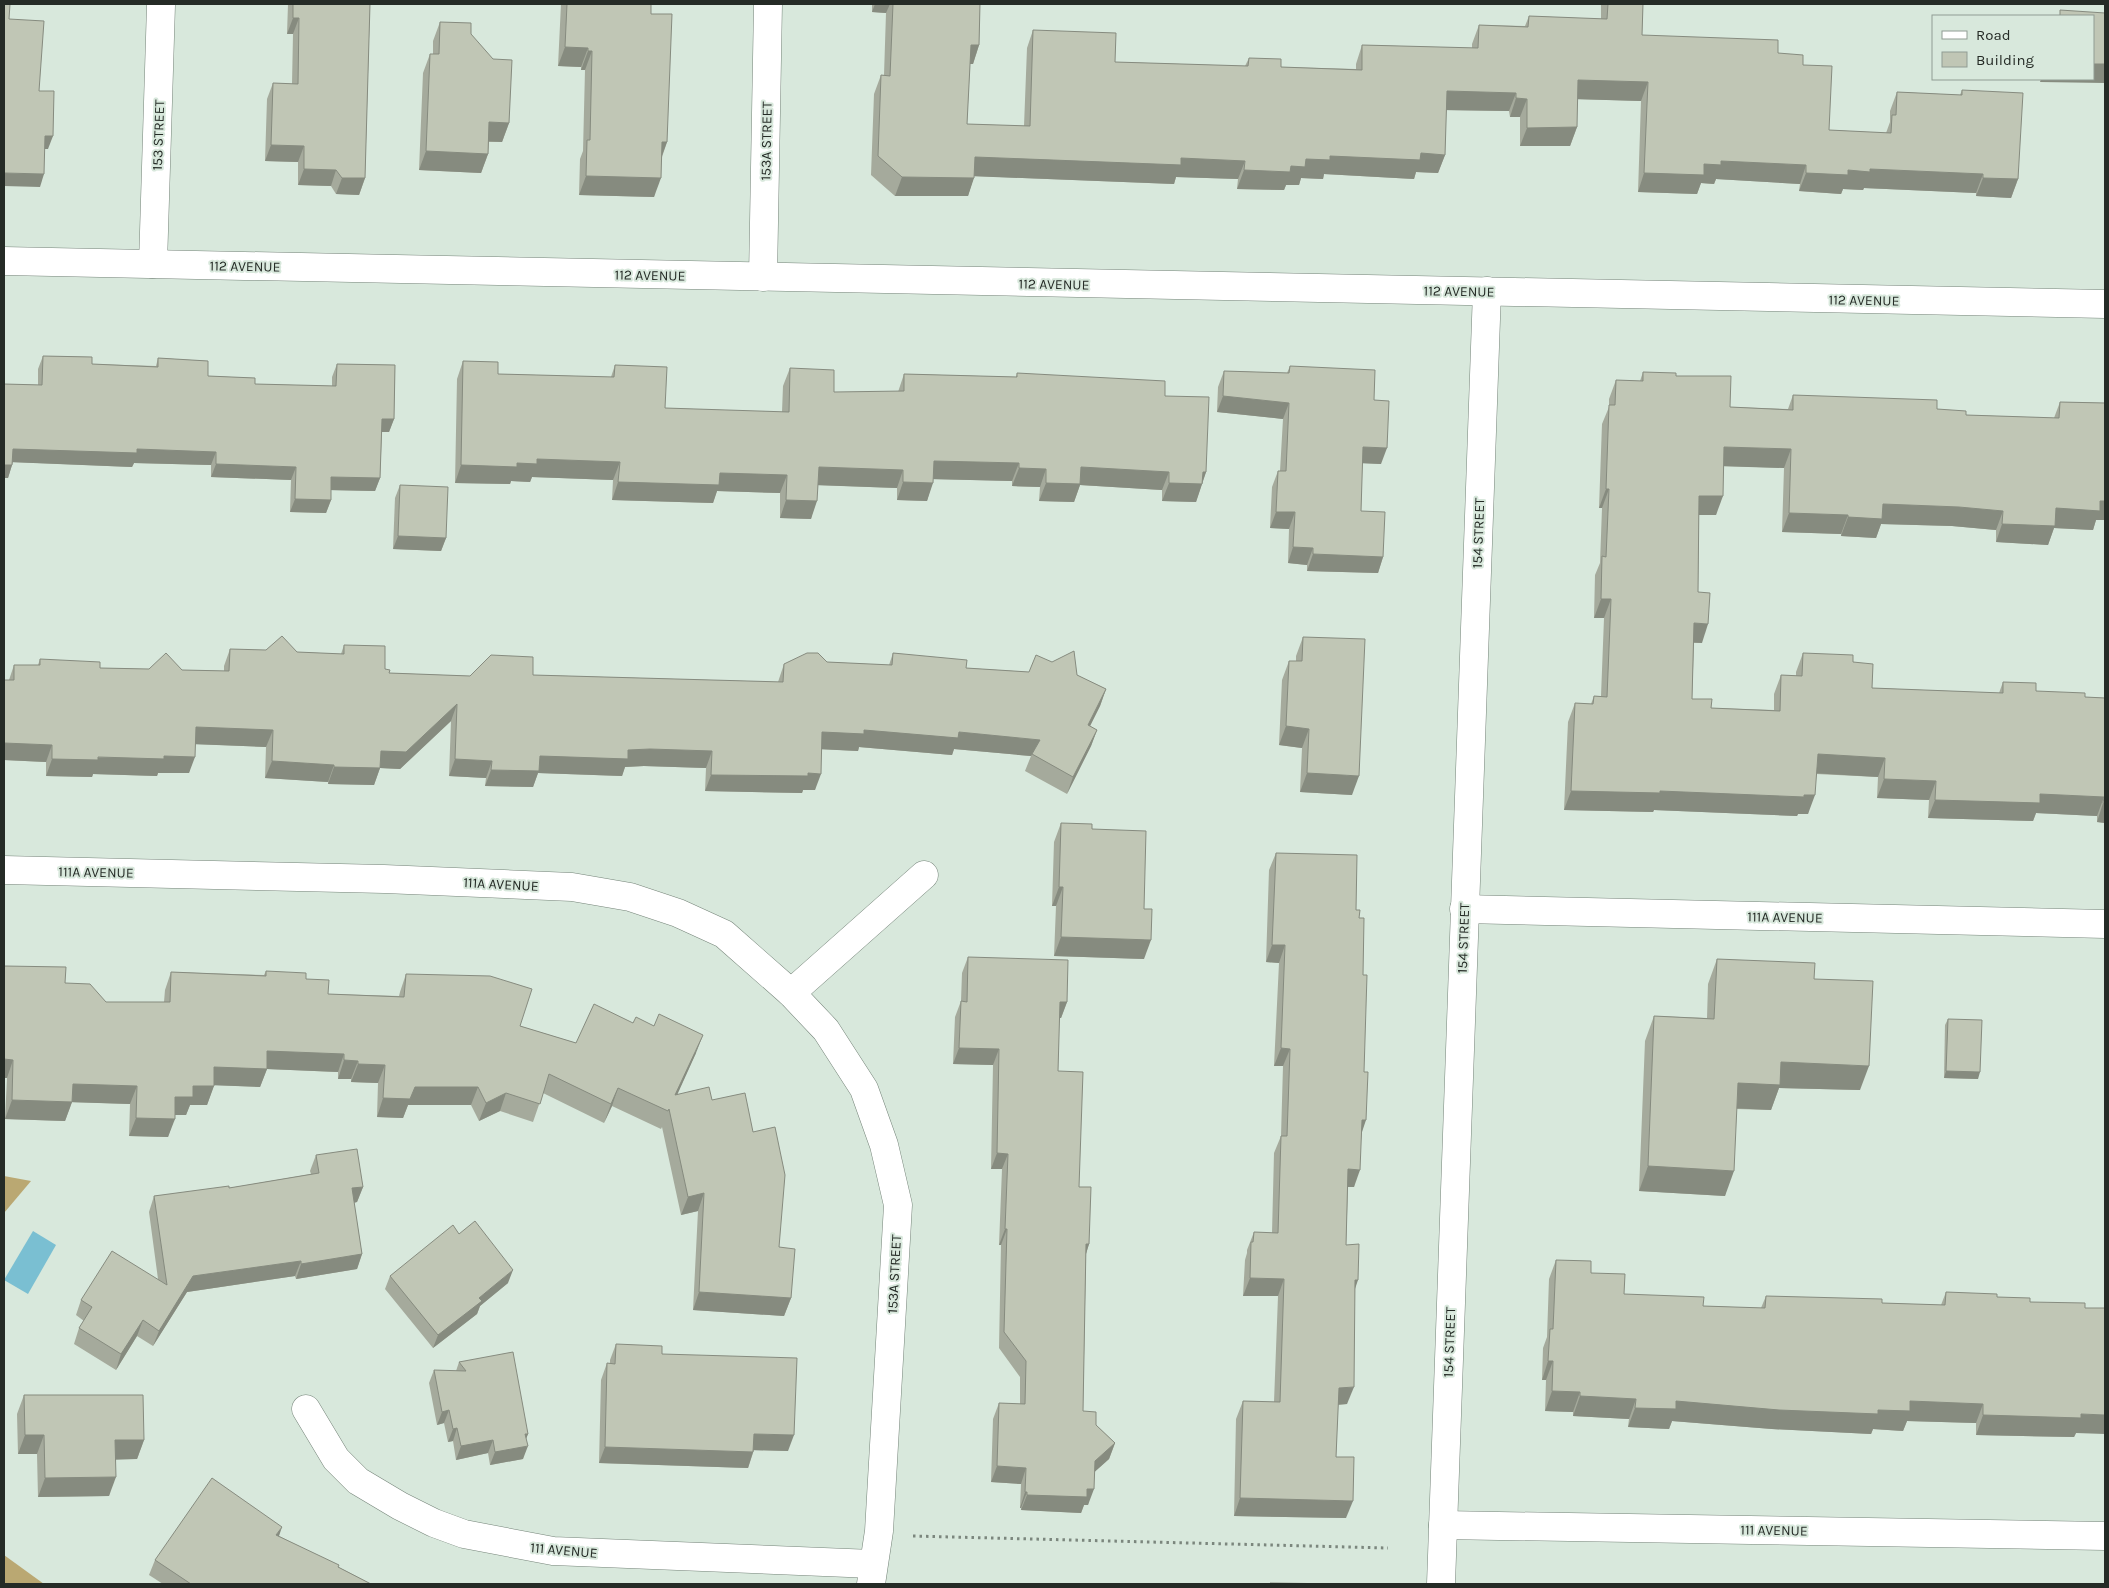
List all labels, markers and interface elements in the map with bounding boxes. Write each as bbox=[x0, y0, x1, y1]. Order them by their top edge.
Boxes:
legend bbox=[1932, 15, 2094, 80]
text: Road bbox=[1976, 26, 2011, 44]
text: Building bbox=[1976, 51, 2034, 69]
street label: 153 STREET bbox=[149, 99, 168, 171]
street label: 153A STREET bbox=[757, 101, 776, 181]
street label: 112 AVENUE bbox=[210, 257, 280, 276]
street label: 112 AVENUE bbox=[615, 266, 685, 285]
street label: 112 AVENUE bbox=[1019, 275, 1089, 294]
street label: 112 AVENUE bbox=[1424, 282, 1494, 301]
street label: 112 AVENUE bbox=[1829, 291, 1899, 310]
street label: 154 STREET bbox=[1469, 498, 1488, 569]
street label: 111A AVENUE bbox=[58, 863, 134, 882]
street label: 111A AVENUE bbox=[463, 874, 539, 895]
street label: 154 STREET bbox=[1454, 903, 1473, 974]
street label: 111A AVENUE bbox=[1747, 908, 1823, 927]
street label: 153A STREET bbox=[884, 1234, 905, 1314]
street label: 154 STREET bbox=[1440, 1307, 1459, 1378]
street label: 111 AVENUE bbox=[1740, 1521, 1808, 1540]
street label: 111 AVENUE bbox=[530, 1539, 598, 1562]

